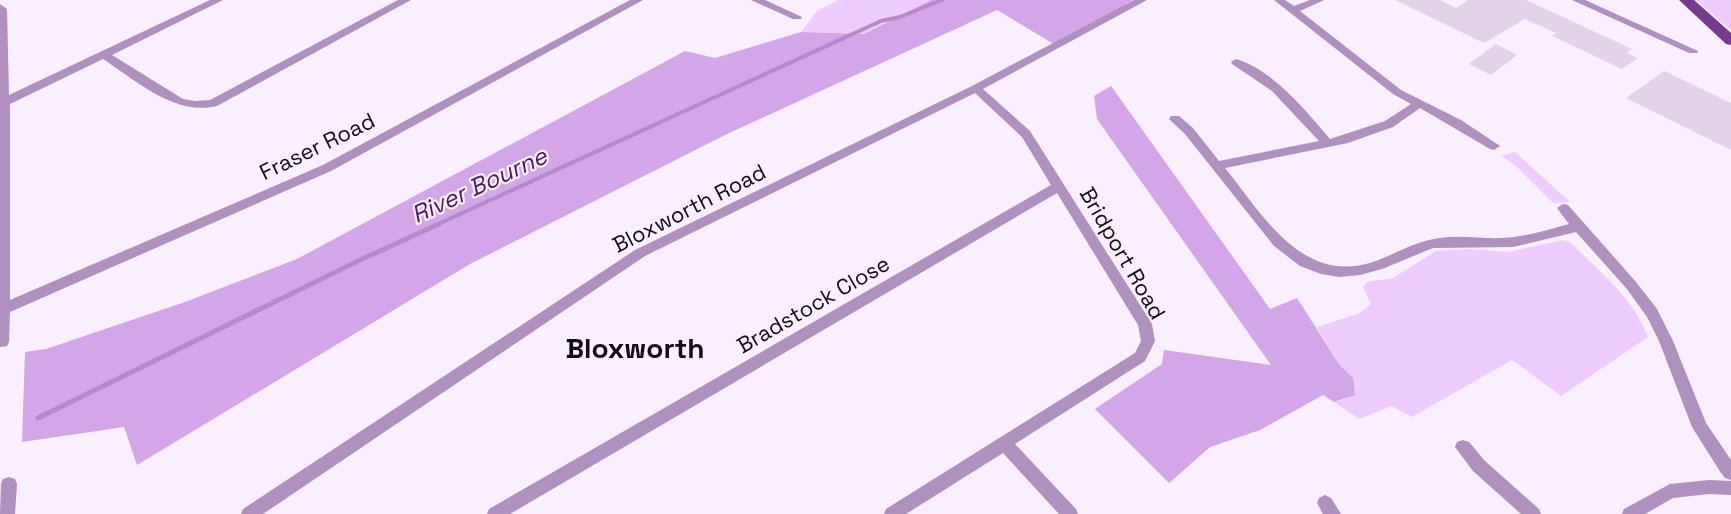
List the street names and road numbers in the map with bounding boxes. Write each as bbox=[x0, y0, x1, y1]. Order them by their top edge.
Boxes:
street label: Fraser Road bbox=[255, 106, 379, 186]
street label: Bloxworth Road bbox=[608, 157, 770, 259]
street label: Bridport Road bbox=[1074, 182, 1172, 324]
street label: Bradstock Close bbox=[732, 249, 894, 359]

